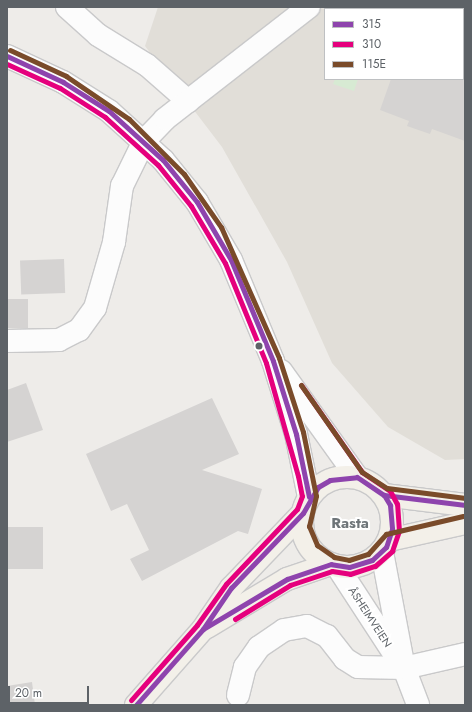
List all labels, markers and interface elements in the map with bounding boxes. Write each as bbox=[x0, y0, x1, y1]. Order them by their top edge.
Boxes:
legend bbox=[324, 8, 464, 80]
text: 315 bbox=[362, 15, 381, 33]
text: 310 bbox=[362, 35, 381, 53]
text: 115E bbox=[362, 55, 386, 73]
unlabelled marker bbox=[254, 341, 264, 351]
district label: Rasta bbox=[331, 515, 369, 533]
street label: ÅSHEIMVEIEN bbox=[346, 584, 394, 650]
scale bar bbox=[10, 678, 91, 704]
text: 20 m bbox=[15, 684, 42, 702]

